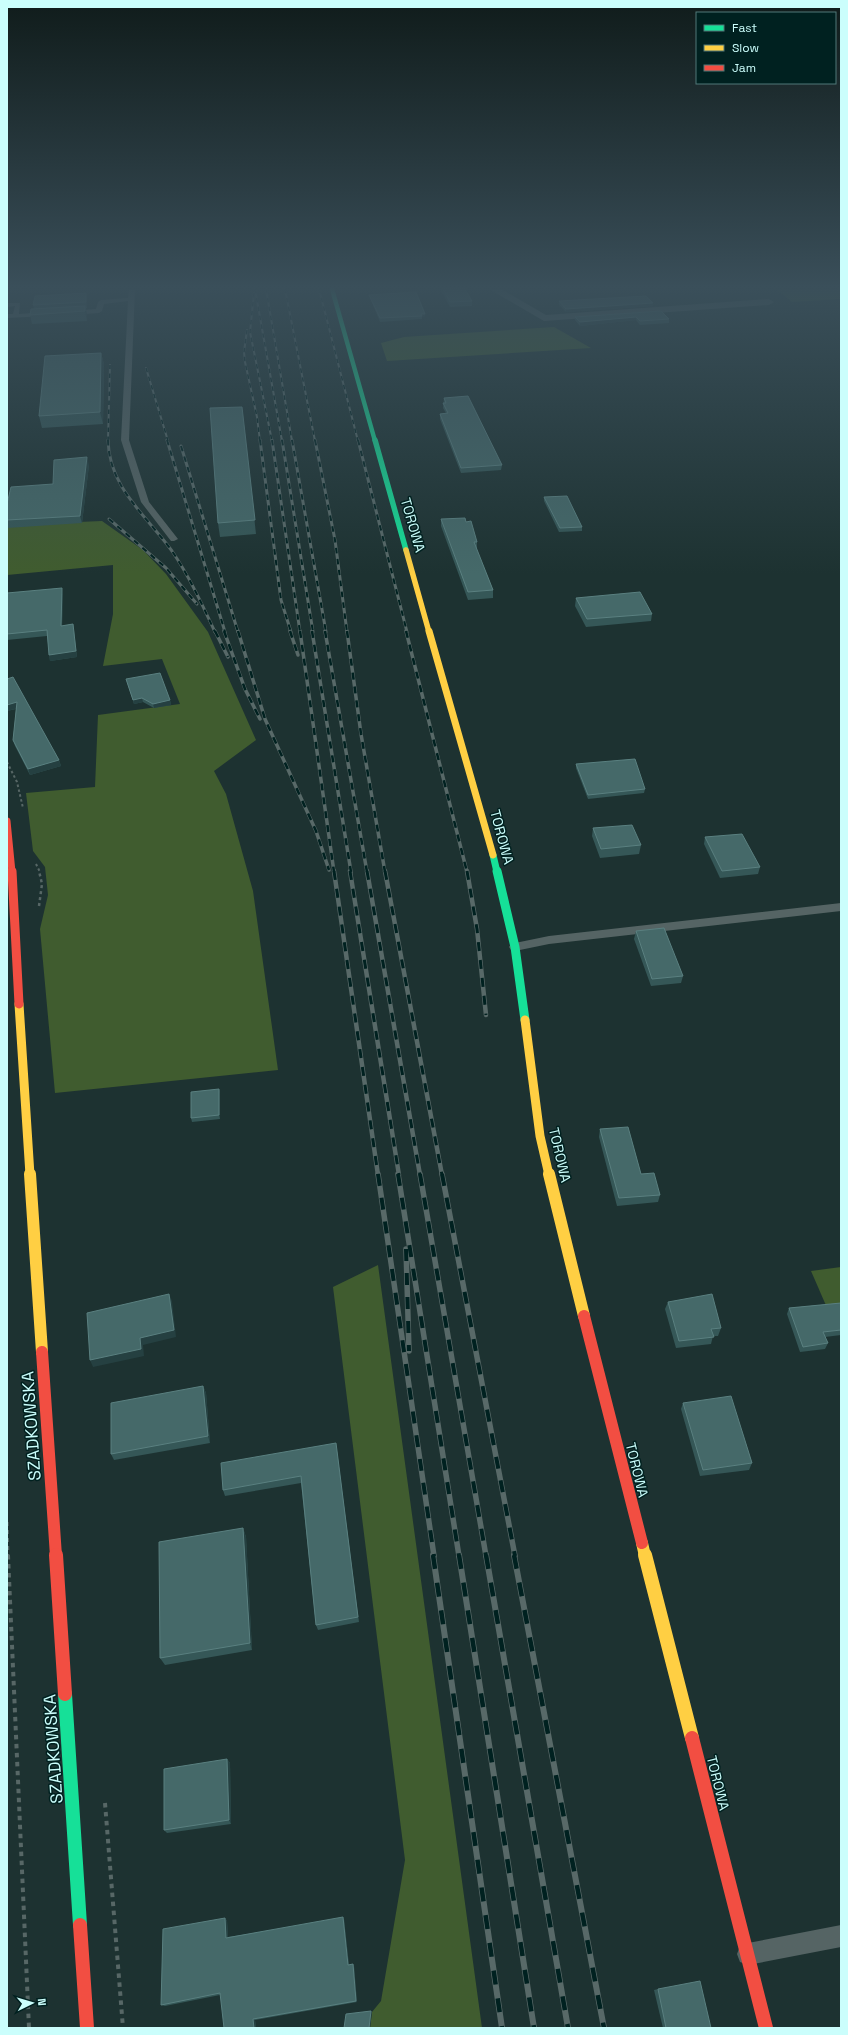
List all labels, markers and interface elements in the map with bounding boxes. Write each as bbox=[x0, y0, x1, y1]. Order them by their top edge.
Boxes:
legend bbox=[696, 12, 836, 84]
text: Fast bbox=[732, 20, 757, 36]
text: Slow bbox=[732, 40, 759, 56]
text: Jam bbox=[732, 60, 756, 76]
street label: TOROWA bbox=[397, 496, 429, 555]
street label: TOROWA bbox=[486, 808, 518, 867]
street label: TOROWA bbox=[545, 1126, 575, 1184]
street label: SZADKOWSKA bbox=[16, 1370, 46, 1481]
street label: TOROWA bbox=[621, 1441, 653, 1499]
street label: SZADKOWSKA bbox=[38, 1693, 68, 1804]
street label: TOROWA bbox=[702, 1754, 734, 1812]
north arrow bbox=[12, 1983, 52, 2023]
text: N bbox=[35, 1998, 49, 2006]

